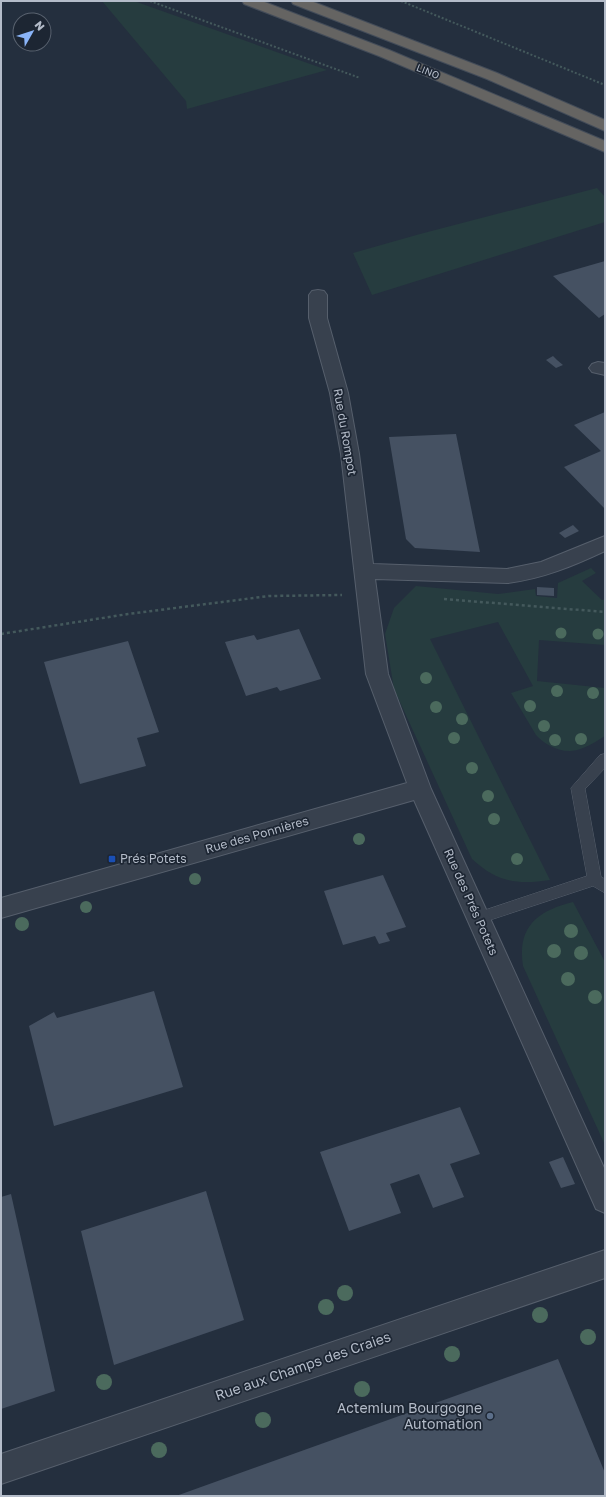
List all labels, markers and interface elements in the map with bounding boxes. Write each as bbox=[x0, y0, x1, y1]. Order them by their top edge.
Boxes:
north arrow bbox=[12, 12, 52, 52]
text: N bbox=[32, 18, 48, 33]
street label: LINO bbox=[415, 61, 441, 81]
street label: Rue du Rompot bbox=[330, 387, 361, 477]
street label: Rue des Ponnières bbox=[204, 813, 310, 856]
street label: Rue des Prés Potets bbox=[441, 846, 502, 958]
place label: Prés Potets bbox=[120, 851, 187, 866]
marker: Prés Potets bbox=[107, 854, 117, 864]
street label: Rue aux Champs des Craies bbox=[213, 1327, 393, 1404]
place label: Actemium Bourgogne Automation bbox=[337, 1399, 482, 1432]
marker: Actemium Bourgogne Automation bbox=[485, 1411, 495, 1421]

